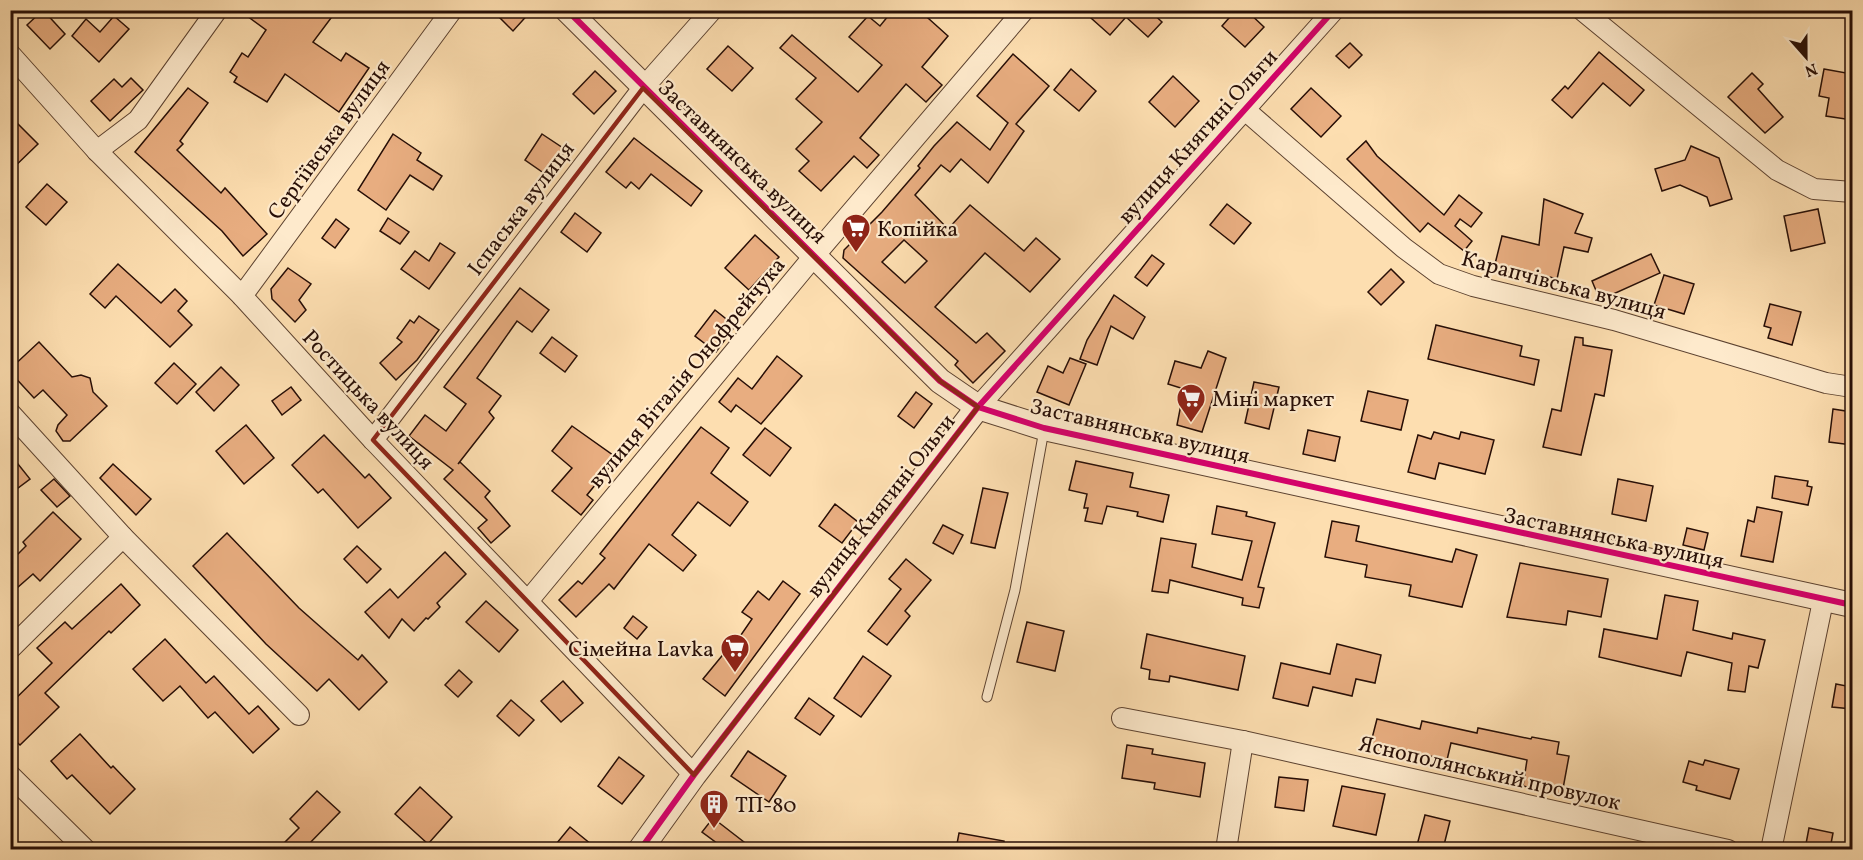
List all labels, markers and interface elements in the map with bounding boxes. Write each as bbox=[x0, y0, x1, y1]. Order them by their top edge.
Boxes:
north arrow bbox=[1776, 27, 1836, 87]
street label: вулиця Княгині Ольги bbox=[1112, 44, 1286, 232]
street label: Сергіївська вулиця bbox=[261, 54, 399, 227]
text: N bbox=[1801, 57, 1820, 82]
street label: Заставнянська вулиця bbox=[650, 74, 833, 252]
street label: Іспаська вулиця bbox=[461, 136, 583, 283]
supermarket icon: Копійка bbox=[840, 212, 872, 254]
place label: Копійка bbox=[877, 215, 958, 246]
street label: Карапчівська вулиця bbox=[1458, 244, 1669, 329]
street label: вулиця Віталія Онофрейчука bbox=[582, 252, 794, 496]
street label: Ростицька вулиця bbox=[294, 324, 441, 478]
supermarket icon: Міні маркет bbox=[1175, 382, 1207, 424]
place label: Міні маркет bbox=[1212, 385, 1334, 416]
street label: Заставнянська вулиця bbox=[1027, 392, 1252, 473]
street label: вулиця Княгині Ольги bbox=[800, 408, 964, 605]
street label: Заставнянська вулиця bbox=[1500, 501, 1726, 578]
supermarket icon: Сімейна Lavka bbox=[719, 632, 751, 674]
place label: Сімейна Lavka bbox=[568, 635, 714, 666]
street label: Яснополянський провулок bbox=[1355, 729, 1624, 820]
building icon: ТП-80 bbox=[698, 788, 730, 830]
place label: ТП-80 bbox=[735, 791, 797, 822]

